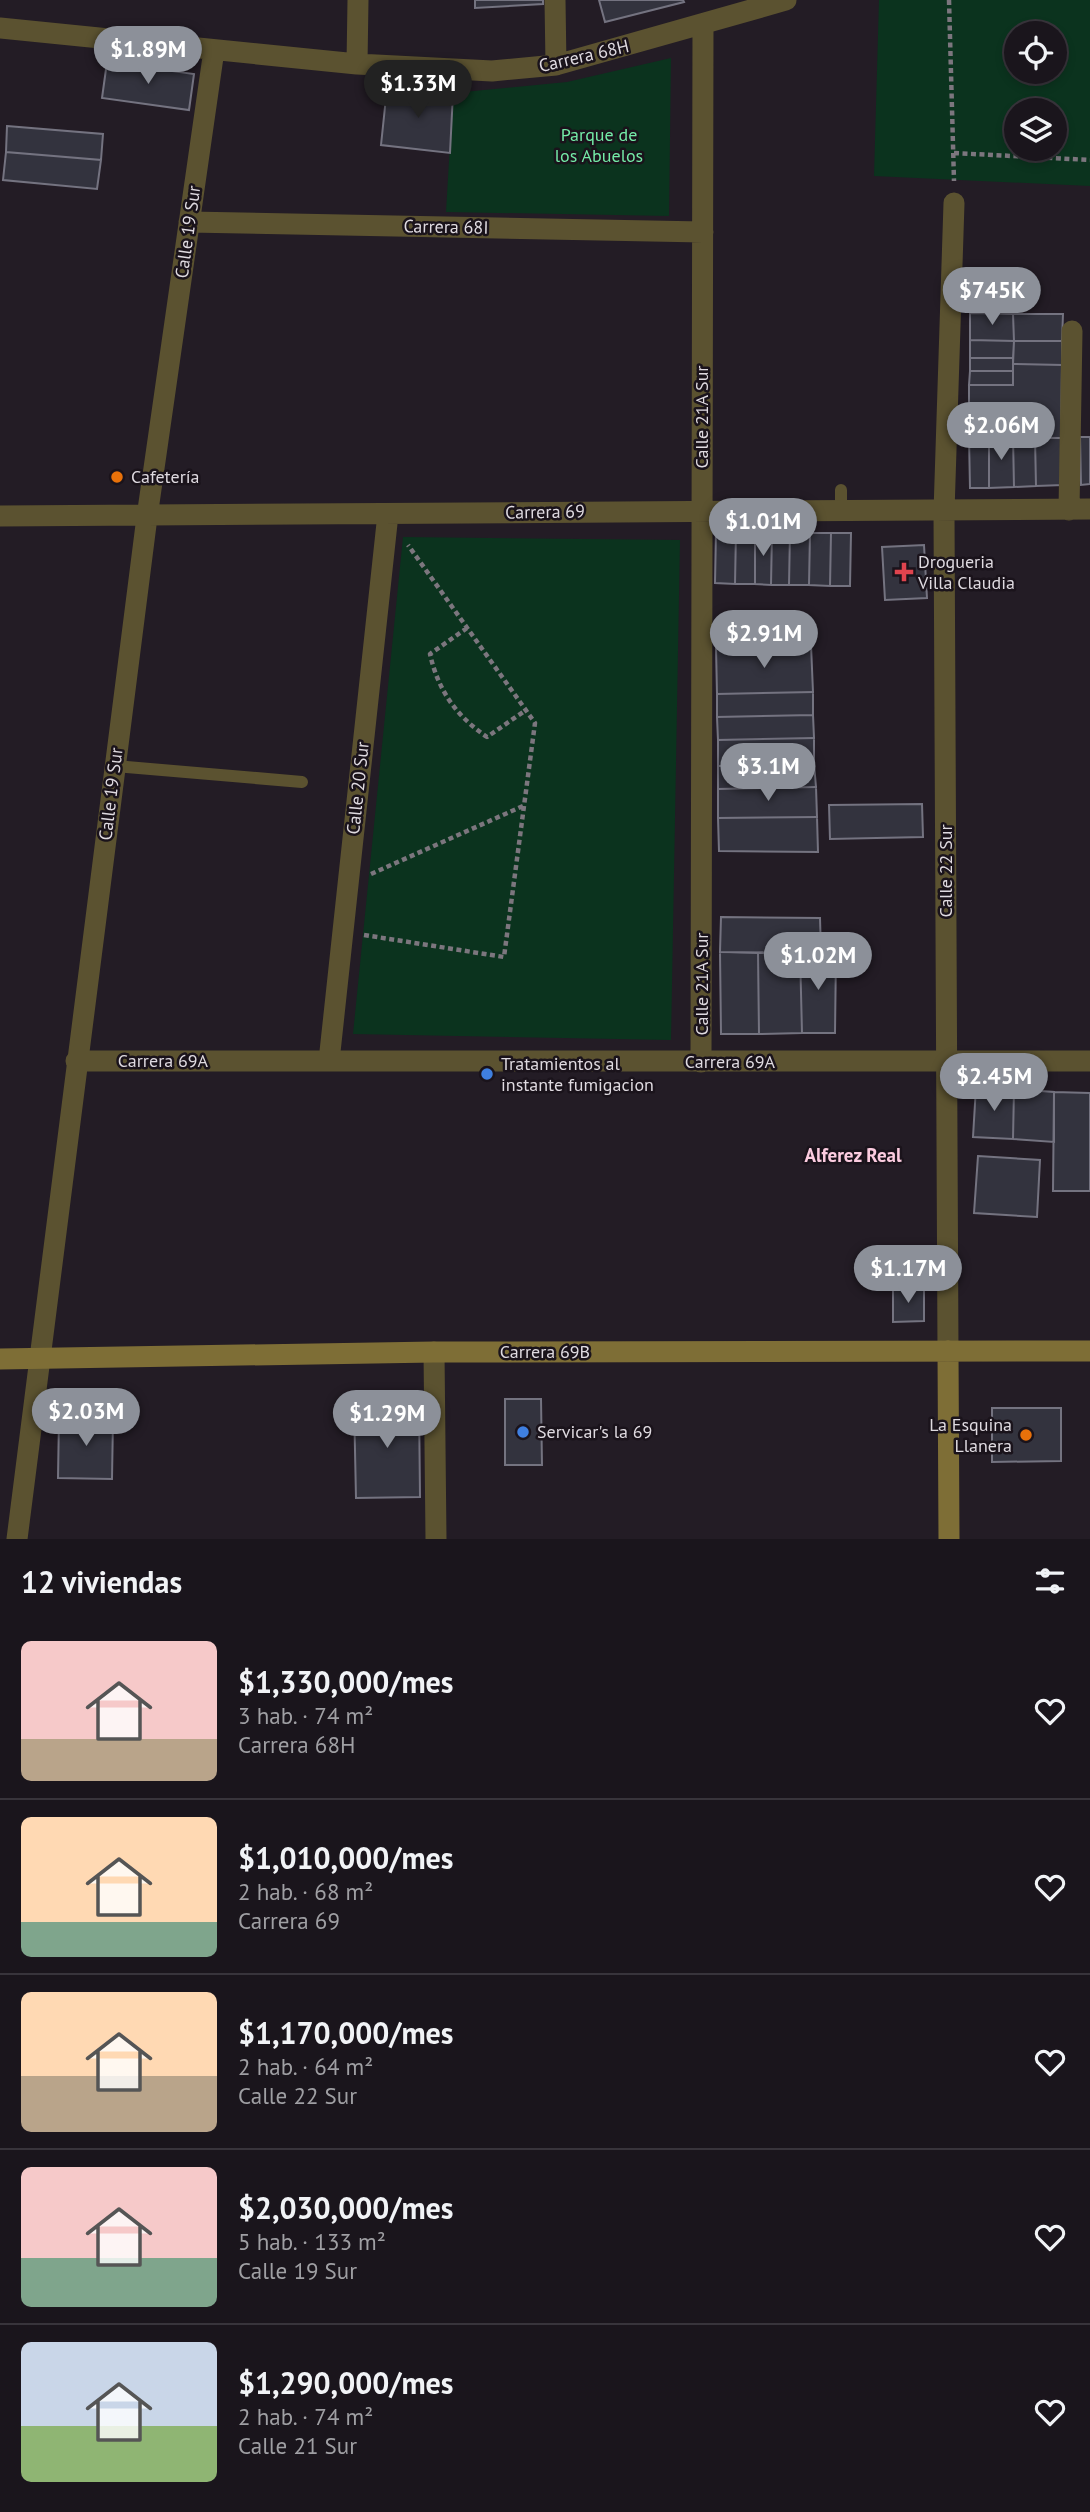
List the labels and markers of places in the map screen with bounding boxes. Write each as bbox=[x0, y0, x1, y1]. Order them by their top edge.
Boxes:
pin: $1.89M bbox=[91, 27, 205, 86]
pin: $1.33M bbox=[361, 60, 475, 120]
pin: $745K bbox=[943, 268, 1041, 327]
pin: $2.06M bbox=[944, 402, 1058, 462]
place label: Cafetería bbox=[131, 465, 200, 488]
marker: Cafetería bbox=[109, 469, 125, 485]
pin: $1.01M bbox=[706, 498, 820, 558]
place label: Drogueria Villa Claudia bbox=[917, 550, 1015, 594]
marker: Drogueria Villa Claudia bbox=[896, 564, 912, 580]
pin: $2.91M bbox=[707, 610, 821, 670]
pin: $3.1M bbox=[719, 744, 817, 803]
pin: $1.02M bbox=[761, 932, 875, 992]
place label: Tratamientos al instante fumigacion bbox=[501, 1052, 654, 1096]
pin: $2.45M bbox=[937, 1054, 1051, 1113]
marker: Tratamientos al instante fumigacion bbox=[479, 1066, 495, 1082]
pin: $1.17M bbox=[851, 1246, 965, 1305]
pin: $2.03M bbox=[29, 1388, 143, 1448]
pin: $1.29M bbox=[330, 1390, 444, 1450]
place label: La Esquina Llanera bbox=[929, 1413, 1012, 1457]
place label: Servicar's la 69 bbox=[537, 1420, 652, 1443]
marker: Servicar's la 69 bbox=[515, 1424, 531, 1440]
marker: La Esquina Llanera bbox=[1018, 1427, 1034, 1443]

